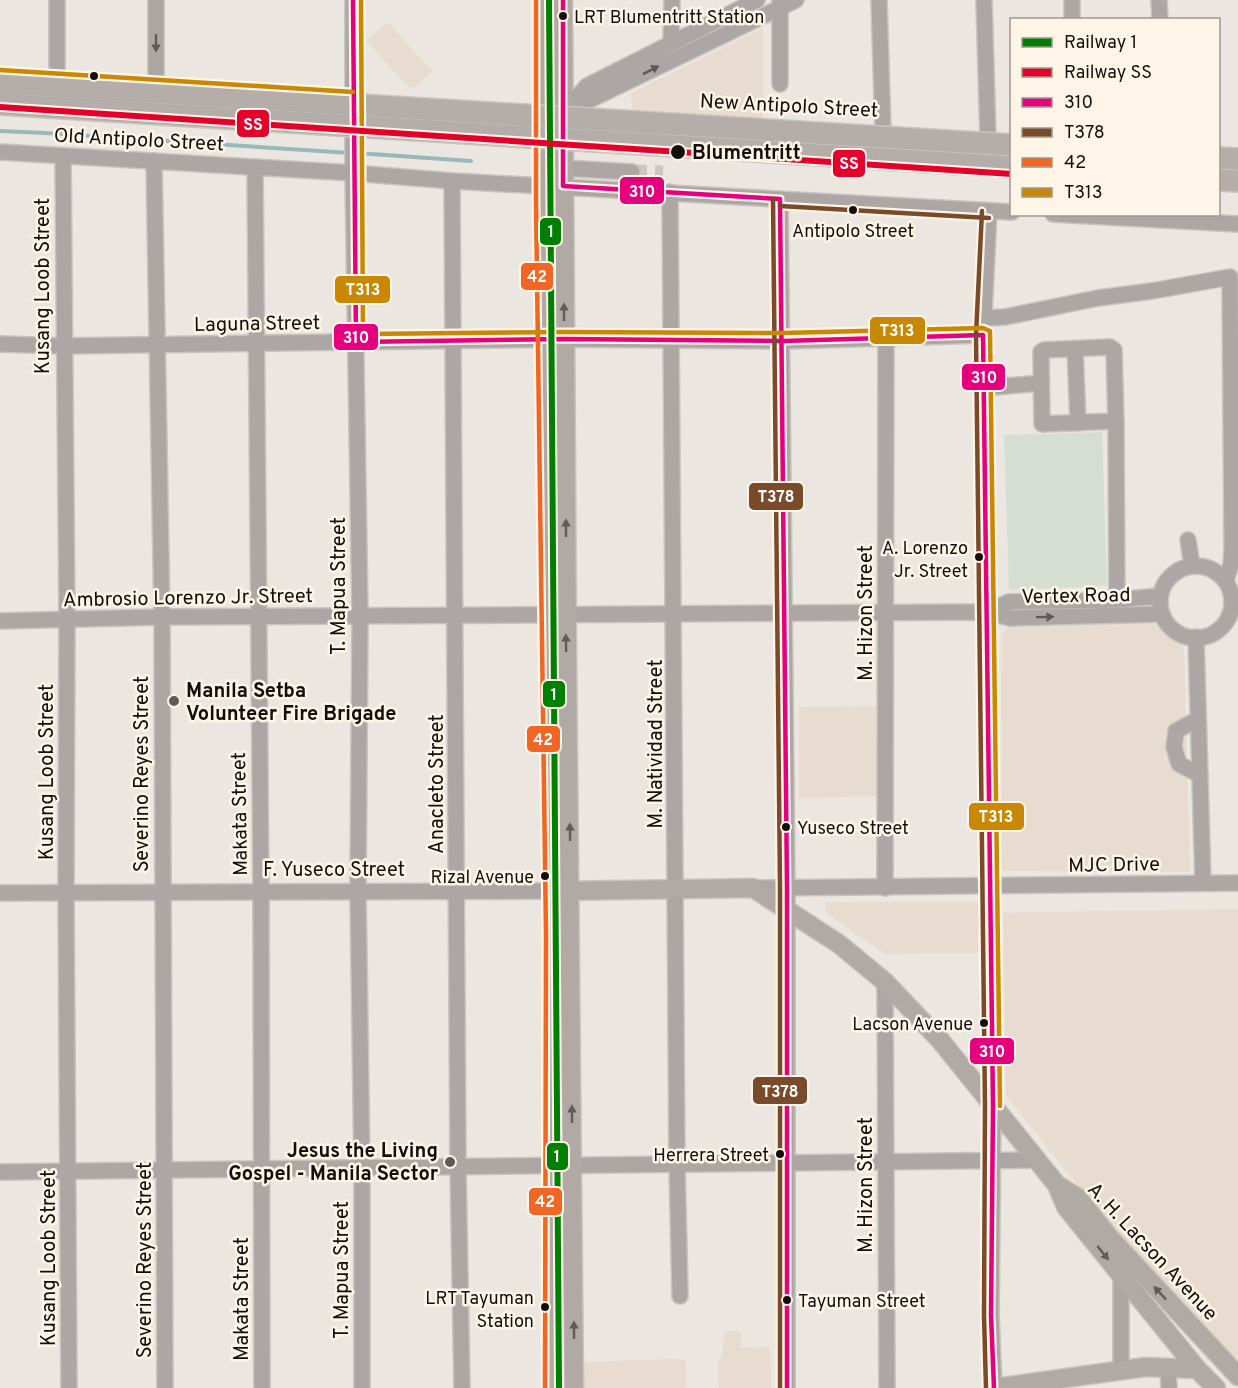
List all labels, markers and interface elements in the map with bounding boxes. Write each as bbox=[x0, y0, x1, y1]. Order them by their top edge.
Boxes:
place label: LRT Blumentritt Station bbox=[574, 7, 764, 30]
marker: LRT Blumentritt Station bbox=[557, 10, 569, 22]
legend bbox=[1010, 18, 1220, 216]
text: Railway 1 bbox=[1064, 32, 1137, 55]
one-way arrow bbox=[151, 34, 161, 53]
text: Railway SS bbox=[1064, 62, 1152, 85]
one-way arrow bbox=[642, 66, 659, 75]
unlabelled marker bbox=[88, 70, 100, 82]
street label: New Antipolo Street bbox=[699, 89, 879, 125]
text: 310 bbox=[1064, 92, 1093, 115]
line badge: SS bbox=[236, 109, 270, 138]
text: SS bbox=[243, 116, 263, 136]
text: T378 bbox=[1064, 122, 1105, 145]
street label: Old Antipolo Street bbox=[53, 124, 225, 158]
place label: Blumentritt bbox=[692, 141, 801, 167]
marker: Blumentritt bbox=[669, 143, 687, 161]
line badge: SS bbox=[832, 149, 866, 178]
text: 42 bbox=[1064, 152, 1086, 175]
text: SS bbox=[839, 155, 859, 175]
line badge: 310 bbox=[619, 176, 665, 205]
text: T313 bbox=[1064, 182, 1103, 205]
text: 310 bbox=[629, 183, 655, 203]
street label: Kusang Loob Street bbox=[31, 198, 57, 374]
marker: Antipolo Street bbox=[847, 204, 859, 216]
line badge: 1 bbox=[539, 217, 562, 246]
place label: Antipolo Street bbox=[792, 221, 914, 244]
text: 1 bbox=[548, 223, 554, 243]
line badge: 42 bbox=[520, 262, 554, 291]
text: 42 bbox=[527, 268, 547, 288]
line badge: T313 bbox=[334, 275, 391, 304]
text: T313 bbox=[346, 281, 380, 301]
one-way arrow bbox=[559, 303, 569, 322]
street label: Laguna Street bbox=[194, 311, 320, 339]
line badge: T313 bbox=[869, 316, 926, 345]
text: T313 bbox=[880, 322, 914, 342]
line badge: 310 bbox=[333, 323, 379, 351]
text: 310 bbox=[343, 329, 369, 349]
line badge: 310 bbox=[961, 363, 1006, 391]
text: 310 bbox=[971, 369, 997, 389]
line badge: T378 bbox=[748, 482, 804, 511]
text: T378 bbox=[758, 488, 794, 508]
street label: T. Mapua Street bbox=[327, 517, 353, 655]
one-way arrow bbox=[561, 519, 571, 538]
place label: A. Lorenzo Jr. Street bbox=[882, 538, 968, 584]
street label: M. Hizon Street bbox=[854, 545, 880, 681]
marker: A. Lorenzo Jr. Street bbox=[973, 551, 985, 563]
street label: Vertex Road bbox=[1021, 583, 1131, 611]
street label: Ambrosio Lorenzo Jr. Street bbox=[63, 584, 313, 614]
one-way arrow bbox=[1036, 612, 1055, 621]
one-way arrow bbox=[562, 633, 571, 652]
street label: M. Natividad Street bbox=[644, 659, 670, 829]
street label: Severino Reyes Street bbox=[130, 676, 156, 872]
place label: Manila Setba Volunteer Fire Brigade bbox=[186, 679, 396, 728]
line badge: 1 bbox=[542, 680, 566, 708]
street label: Kusang Loob Street bbox=[35, 684, 61, 860]
text: 1 bbox=[551, 686, 557, 706]
marker: Manila Setba Volunteer Fire Brigade bbox=[167, 694, 181, 708]
street label: Anacleto Street bbox=[425, 714, 451, 854]
line badge: 42 bbox=[526, 725, 561, 753]
text: 42 bbox=[533, 731, 553, 751]
street label: Makata Street bbox=[227, 752, 255, 876]
line badge: T313 bbox=[968, 802, 1025, 831]
text: T313 bbox=[979, 808, 1013, 828]
place label: Yuseco Street bbox=[797, 818, 909, 841]
marker: Yuseco Street bbox=[780, 821, 792, 833]
one-way arrow bbox=[565, 823, 575, 842]
street label: MJC Drive bbox=[1068, 852, 1160, 880]
street label: F. Yuseco Street bbox=[263, 858, 405, 884]
place label: Rizal Avenue bbox=[430, 867, 534, 890]
marker: Rizal Avenue bbox=[539, 870, 551, 882]
place label: Lacson Avenue bbox=[852, 1014, 973, 1037]
marker: Lacson Avenue bbox=[978, 1017, 990, 1029]
line badge: 310 bbox=[969, 1037, 1015, 1065]
text: 310 bbox=[979, 1043, 1005, 1063]
line badge: T378 bbox=[752, 1076, 808, 1105]
text: T378 bbox=[762, 1083, 798, 1103]
one-way arrow bbox=[567, 1104, 577, 1123]
street label: M. Hizon Street bbox=[854, 1117, 880, 1253]
place label: Jesus the Living Gospel - Manila Sector bbox=[228, 1139, 439, 1188]
line badge: 1 bbox=[546, 1142, 569, 1171]
place label: Herrera Street bbox=[653, 1145, 769, 1168]
text: 1 bbox=[554, 1148, 560, 1168]
marker: Herrera Street bbox=[774, 1148, 786, 1160]
marker: Jesus the Living Gospel - Manila Sector bbox=[443, 1155, 457, 1169]
street label: Severino Reyes Street bbox=[133, 1162, 159, 1358]
street label: Kusang Loob Street bbox=[37, 1170, 63, 1346]
street label: A. H. Lacson Avenue bbox=[1081, 1178, 1222, 1327]
line badge: 42 bbox=[528, 1187, 563, 1216]
text: 42 bbox=[535, 1193, 555, 1213]
street label: T. Mapua Street bbox=[330, 1201, 356, 1339]
street label: Makata Street bbox=[230, 1237, 256, 1361]
one-way arrow bbox=[1097, 1245, 1110, 1261]
one-way arrow bbox=[1154, 1286, 1167, 1301]
place label: LRT Tayuman Station bbox=[425, 1288, 534, 1334]
place label: Tayuman Street bbox=[798, 1291, 926, 1314]
marker: Tayuman Street bbox=[781, 1294, 793, 1306]
marker: LRT Tayuman Station bbox=[539, 1301, 551, 1313]
one-way arrow bbox=[569, 1320, 579, 1339]

